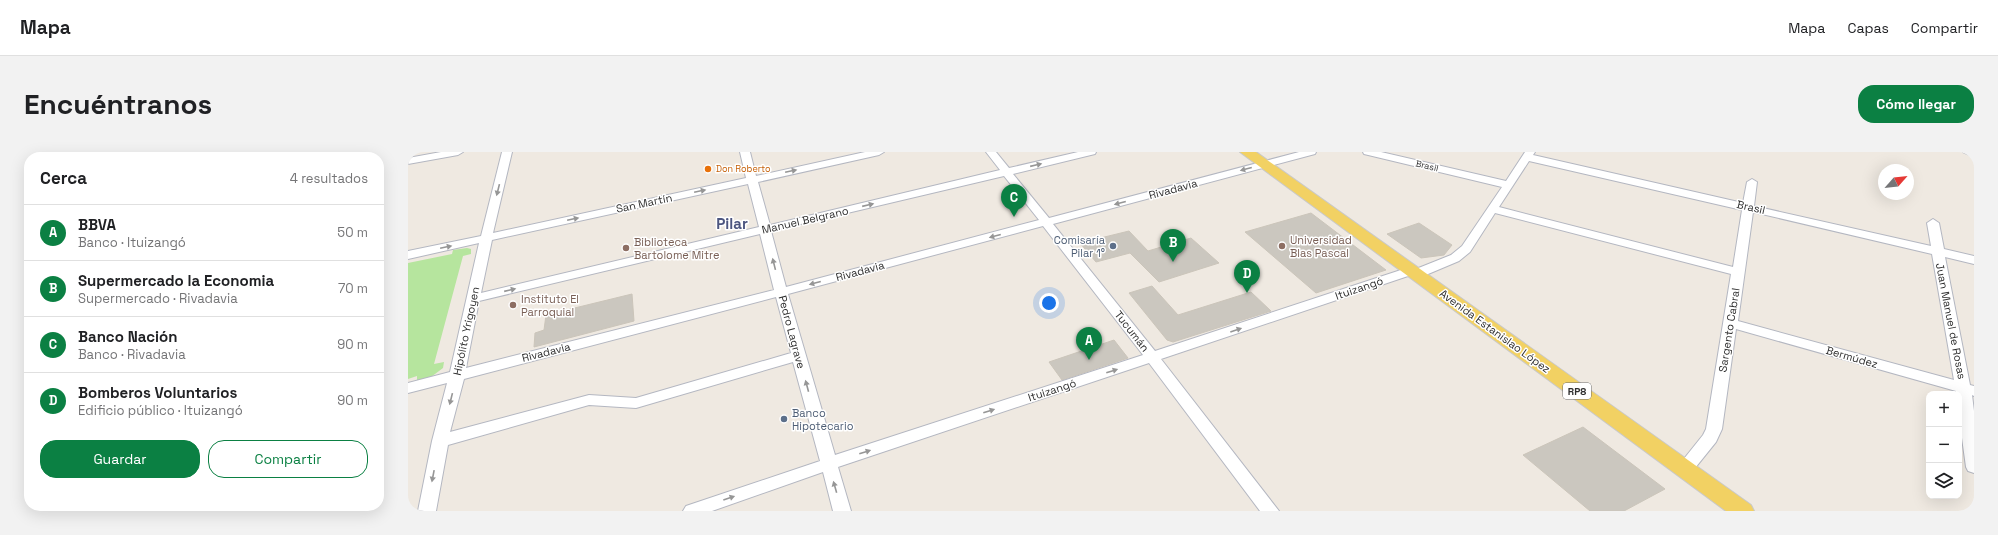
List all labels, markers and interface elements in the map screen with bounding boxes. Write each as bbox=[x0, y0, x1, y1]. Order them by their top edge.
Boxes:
text: Mapa bbox=[20, 15, 71, 40]
text: Mapa bbox=[1788, 19, 1825, 37]
text: Capas bbox=[1847, 19, 1889, 37]
text: Compartir bbox=[1911, 19, 1978, 37]
button: Cómo llegar bbox=[1858, 85, 1974, 123]
text: Encuéntranos bbox=[24, 86, 212, 122]
street label: Brasil bbox=[1414, 158, 1440, 174]
one-way arrow bbox=[1030, 162, 1042, 168]
place label: Don Roberto bbox=[716, 163, 771, 175]
marker: Don Roberto bbox=[703, 164, 713, 174]
north arrow bbox=[1878, 164, 1914, 200]
text: Cerca bbox=[40, 167, 87, 189]
one-way arrow bbox=[1240, 167, 1252, 173]
one-way arrow bbox=[785, 168, 797, 174]
text: 4 resultados bbox=[290, 170, 368, 187]
street label: Rivadavia bbox=[1147, 176, 1199, 202]
one-way arrow bbox=[494, 184, 500, 196]
pin: C bbox=[1001, 184, 1027, 217]
one-way arrow bbox=[694, 187, 706, 193]
street label: San Martín bbox=[615, 190, 673, 216]
street label: Brasil bbox=[1735, 197, 1767, 217]
one-way arrow bbox=[1114, 200, 1127, 206]
one-way arrow bbox=[863, 202, 875, 208]
street label: Manuel Belgrano bbox=[760, 203, 850, 237]
district label: Pilar bbox=[716, 214, 748, 233]
text: BBVA bbox=[78, 215, 116, 234]
one-way arrow bbox=[567, 215, 579, 221]
text: A bbox=[49, 224, 57, 241]
text: 50 m bbox=[337, 224, 368, 241]
pin: B bbox=[1160, 229, 1186, 262]
one-way arrow bbox=[988, 233, 1000, 239]
place label: Comisaría Pilar 1° bbox=[1054, 233, 1106, 260]
place label: Universidad Blas Pascal bbox=[1290, 233, 1352, 260]
text: Banco · Ituizangó bbox=[78, 234, 186, 251]
place label: Biblioteca Bartolome Mitre bbox=[634, 235, 719, 262]
marker: Comisaría Pilar 1° bbox=[1108, 241, 1118, 251]
marker: Universidad Blas Pascal bbox=[1277, 241, 1287, 251]
one-way arrow bbox=[440, 243, 452, 249]
marker: Biblioteca Bartolome Mitre bbox=[621, 243, 631, 253]
one-way arrow bbox=[771, 258, 777, 270]
street label: Rivadavia bbox=[834, 258, 886, 284]
pin: D bbox=[1234, 260, 1260, 293]
street label: Juan Manuel de Rosas bbox=[1933, 262, 1969, 381]
text: Supermercado la Economia bbox=[78, 271, 274, 290]
street label: Ituizangó bbox=[1333, 273, 1385, 303]
text: B bbox=[49, 280, 57, 297]
text: 70 m bbox=[338, 280, 368, 297]
one-way arrow bbox=[809, 281, 821, 287]
street label: Hipólito Yrigoyen bbox=[450, 285, 482, 377]
street label: Avenida Estanislao López bbox=[1437, 286, 1553, 376]
one-way arrow bbox=[505, 287, 517, 293]
street label: Sargento Cabral bbox=[1715, 287, 1743, 373]
text: Supermercado · Rivadavia bbox=[78, 290, 238, 307]
place label: Instituto El Parroquial bbox=[521, 292, 579, 319]
your location bbox=[1039, 293, 1059, 313]
street label: Pedro Lagrave bbox=[776, 294, 808, 370]
marker: Instituto El Parroquial bbox=[508, 300, 518, 310]
street label: Tucumán bbox=[1112, 308, 1152, 354]
one-way arrow bbox=[1230, 326, 1242, 332]
text: Banco Nación bbox=[78, 327, 177, 346]
pin: A bbox=[1076, 327, 1102, 360]
text: C bbox=[49, 336, 57, 353]
text: 90 m bbox=[337, 336, 368, 353]
street label: Rivadavia bbox=[520, 339, 572, 365]
street label: Bermúdez bbox=[1825, 343, 1880, 371]
text: Banco · Rivadavia bbox=[78, 346, 186, 363]
one-way arrow bbox=[1107, 367, 1119, 373]
street label: Ituizangó bbox=[1026, 376, 1078, 404]
one-way arrow bbox=[803, 380, 809, 392]
text: Bomberos Voluntarios bbox=[78, 383, 237, 402]
road number: RP8 bbox=[1563, 383, 1591, 399]
map controls bbox=[1926, 391, 1962, 499]
button: + bbox=[1926, 391, 1962, 427]
text: D bbox=[49, 392, 57, 409]
text: 90 m bbox=[337, 392, 368, 409]
one-way arrow bbox=[448, 393, 454, 405]
text: Edificio público · Ituizangó bbox=[78, 402, 243, 419]
place label: Banco Hipotecario bbox=[792, 406, 854, 433]
one-way arrow bbox=[983, 408, 995, 414]
marker: Banco Hipotecario bbox=[779, 414, 789, 424]
button: − bbox=[1926, 427, 1962, 463]
button: Guardar bbox=[40, 440, 200, 478]
button: Compartir bbox=[208, 440, 368, 478]
one-way arrow bbox=[860, 448, 872, 454]
button: layers bbox=[1926, 463, 1962, 499]
one-way arrow bbox=[430, 470, 436, 482]
one-way arrow bbox=[832, 481, 838, 493]
one-way arrow bbox=[723, 495, 735, 501]

